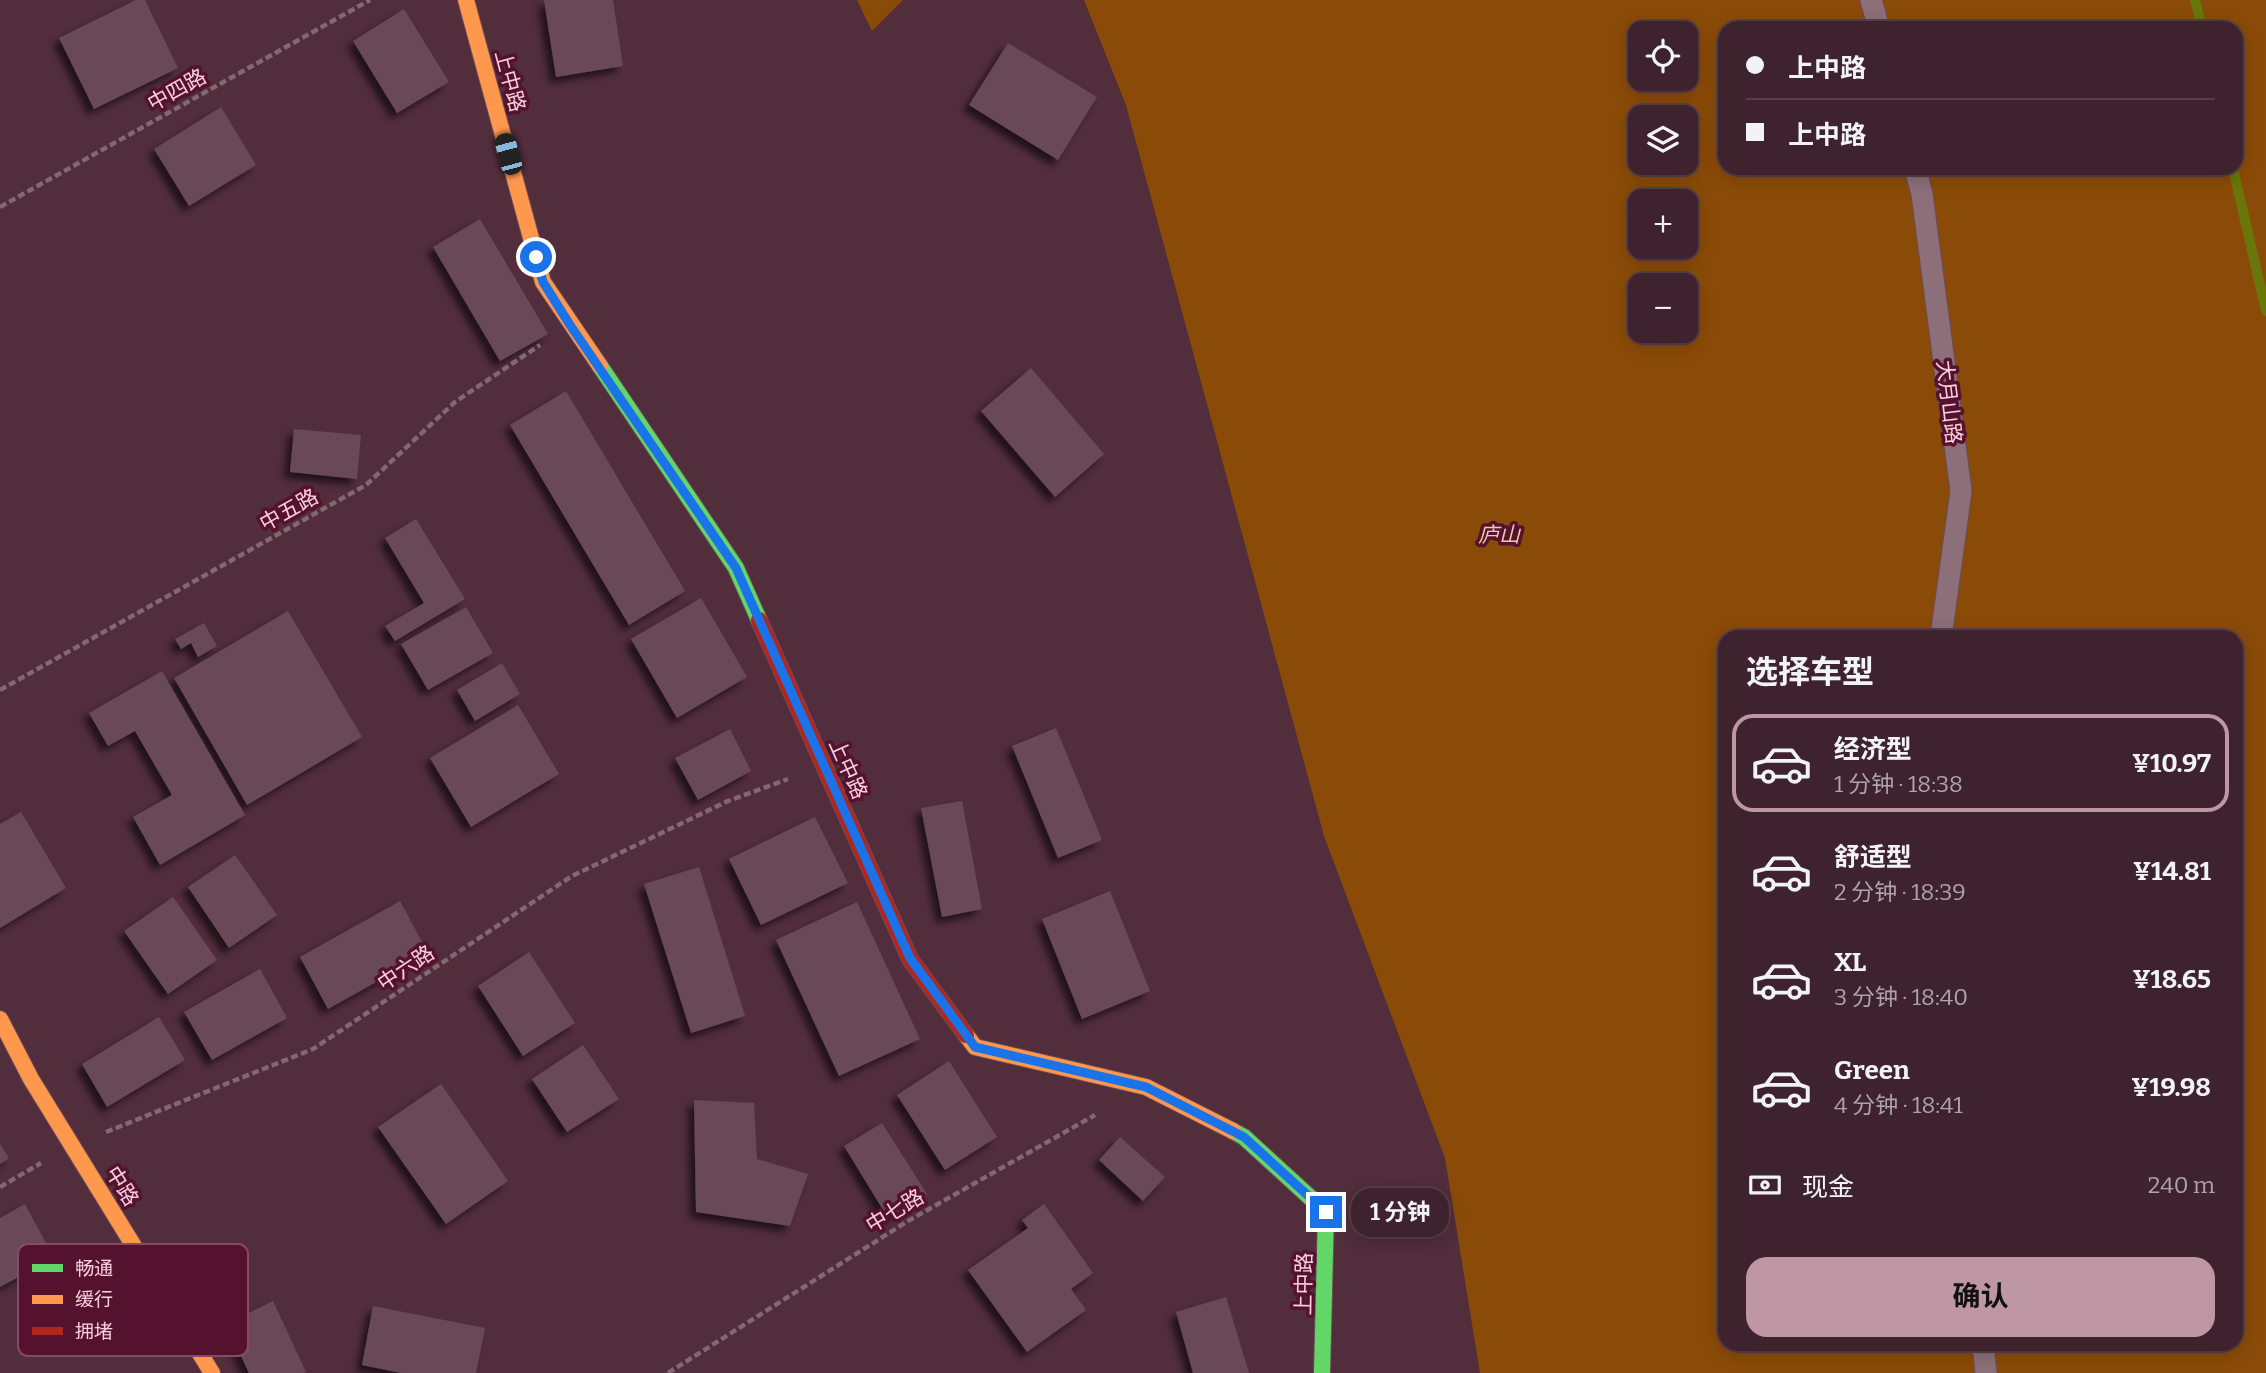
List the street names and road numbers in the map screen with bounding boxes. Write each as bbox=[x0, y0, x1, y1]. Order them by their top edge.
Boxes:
street label: 上中路 bbox=[489, 47, 531, 115]
street label: 中四路 bbox=[143, 63, 211, 117]
street label: 大月山路 bbox=[1931, 359, 1967, 445]
street label: 中五路 bbox=[255, 483, 323, 537]
street label: 上中路 bbox=[823, 735, 873, 803]
street label: 中六路 bbox=[373, 940, 439, 996]
street label: 中路 bbox=[100, 1161, 144, 1211]
street label: 中七路 bbox=[861, 1184, 929, 1238]
street label: 上中路 bbox=[1290, 1252, 1318, 1316]

